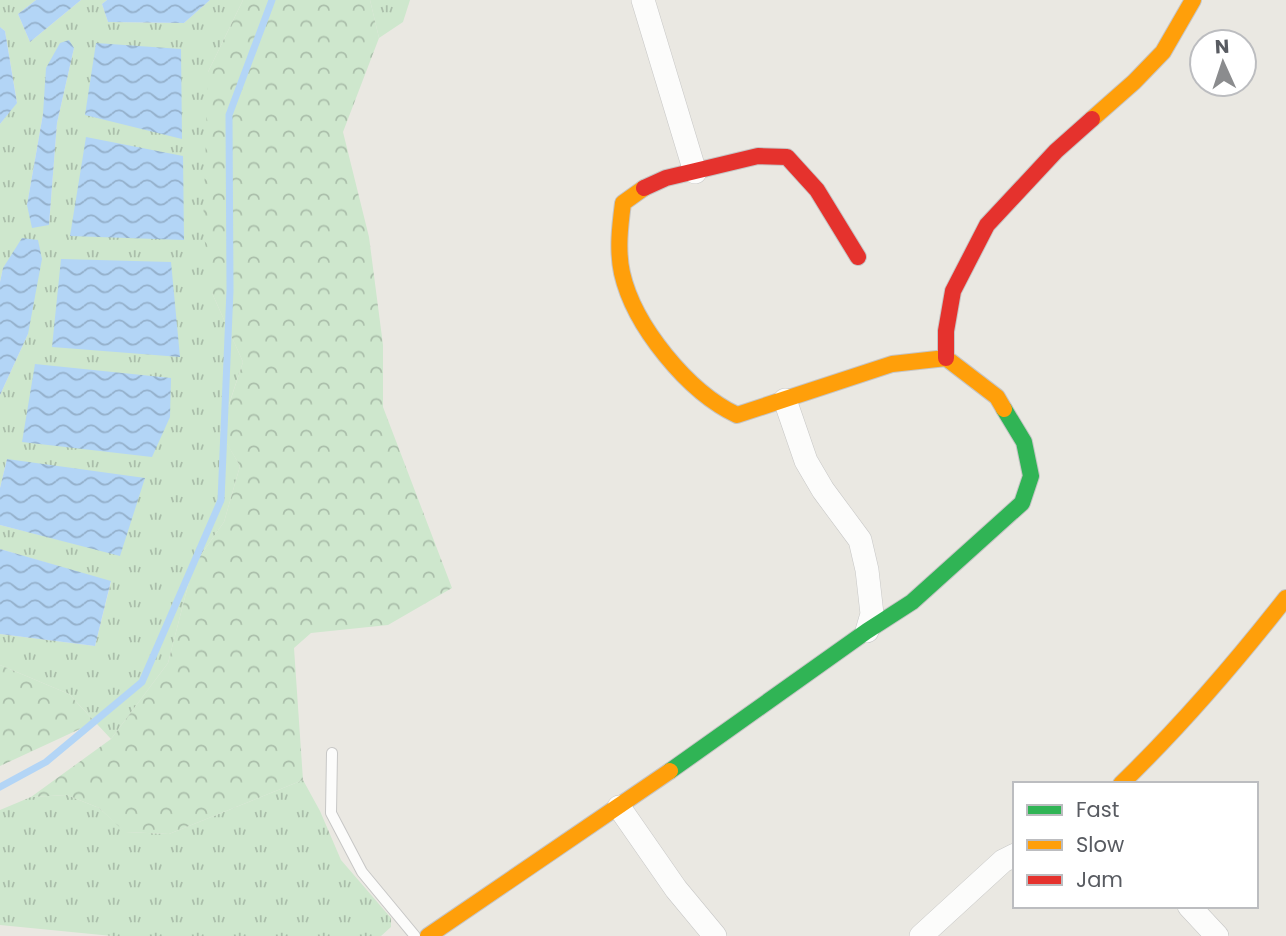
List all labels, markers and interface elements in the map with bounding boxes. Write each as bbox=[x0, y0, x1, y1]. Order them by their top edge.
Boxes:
north arrow bbox=[1188, 28, 1258, 98]
text: N bbox=[1214, 33, 1230, 60]
legend bbox=[1013, 782, 1258, 908]
text: Fast bbox=[1076, 795, 1119, 824]
text: Slow bbox=[1076, 830, 1124, 859]
text: Jam bbox=[1076, 865, 1123, 894]

